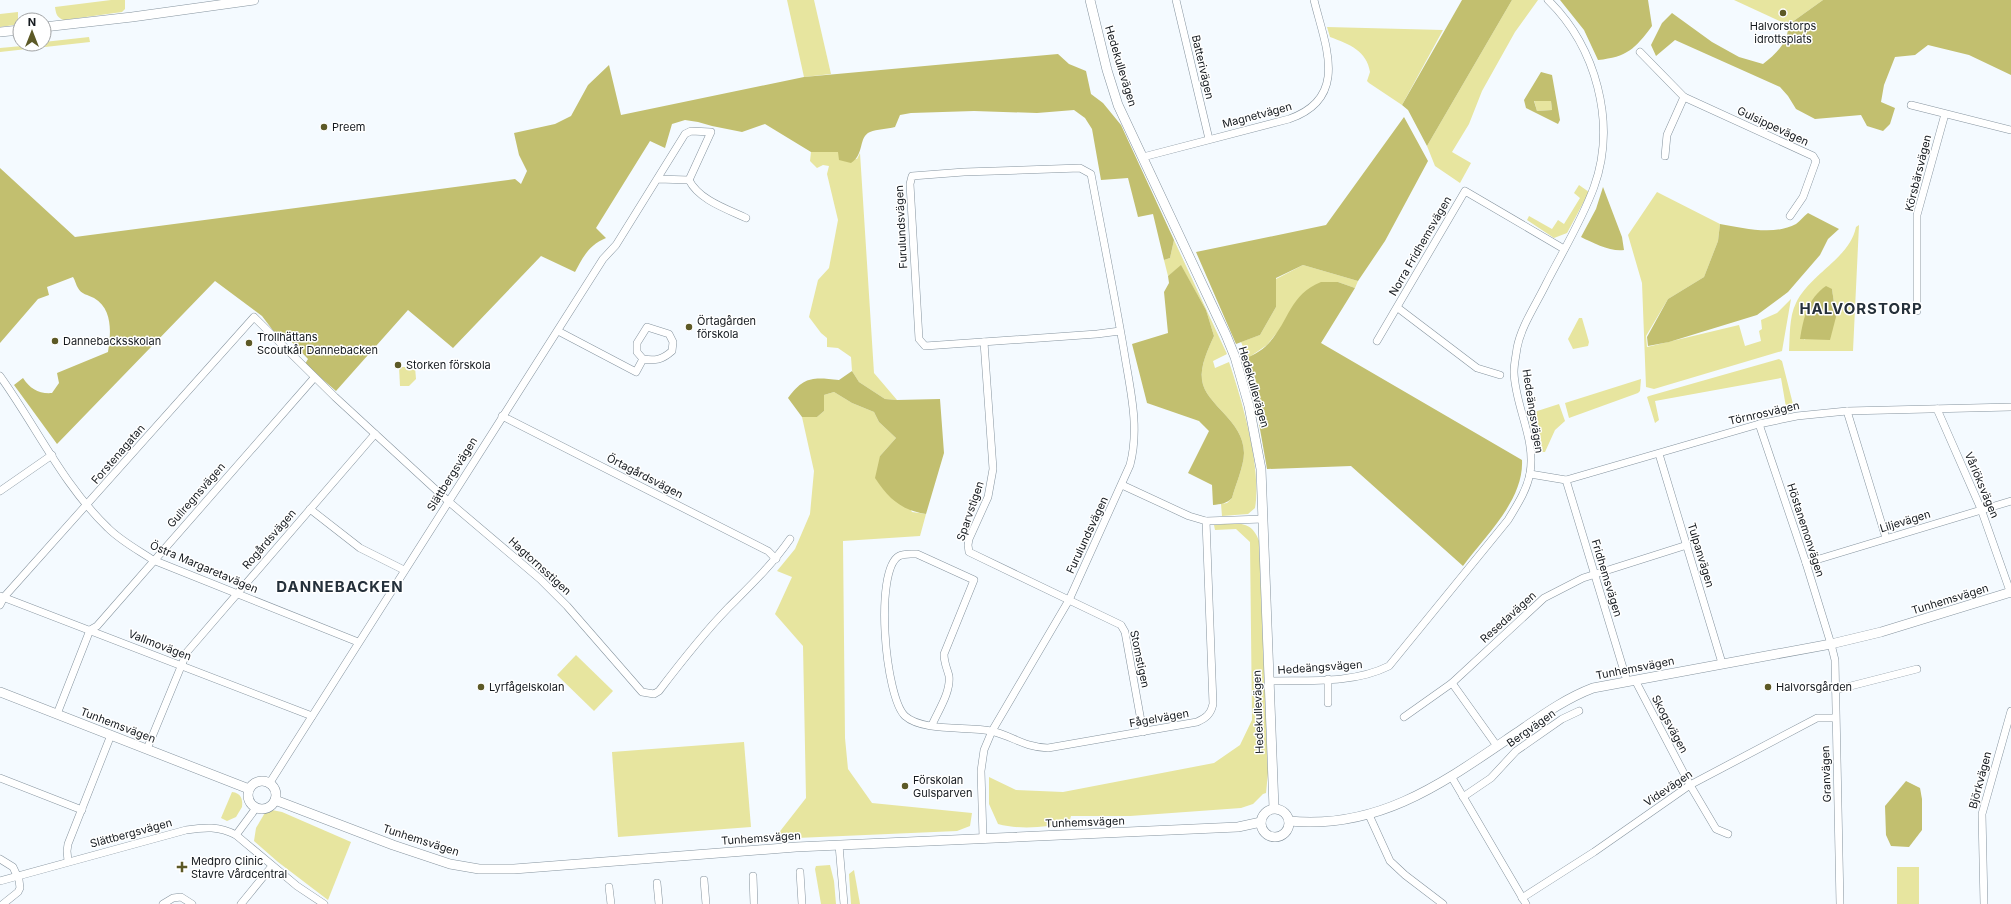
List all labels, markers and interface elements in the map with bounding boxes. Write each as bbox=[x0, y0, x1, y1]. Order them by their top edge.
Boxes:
marker: Halvorstorps idrottsplats bbox=[1778, 8, 1788, 18]
north arrow bbox=[12, 12, 52, 52]
text: N bbox=[28, 15, 36, 29]
place label: Halvorstorps idrottsplats bbox=[1750, 19, 1816, 46]
street label: Hedekullevägen bbox=[1102, 24, 1140, 108]
street label: Batterivägen bbox=[1189, 33, 1217, 101]
street label: Magnetvägen bbox=[1221, 99, 1293, 131]
street label: Gulsippevägen bbox=[1735, 103, 1811, 149]
place label: Preem bbox=[332, 120, 365, 134]
marker: Preem bbox=[319, 122, 329, 132]
street label: Körsbärsvägen bbox=[1902, 133, 1934, 213]
street label: Furulundsvägen bbox=[892, 185, 910, 269]
street label: Norra Fridhemsvägen bbox=[1386, 194, 1454, 298]
district label: HALVORSTORP bbox=[1799, 299, 1923, 318]
place label: Örtagården förskola bbox=[697, 314, 756, 341]
marker: Örtagården förskola bbox=[684, 322, 694, 332]
place label: Trollhättans Scoutkår Dannebacken bbox=[257, 330, 378, 357]
place label: Dannebacksskolan bbox=[63, 334, 161, 348]
marker: Dannebacksskolan bbox=[50, 336, 60, 346]
marker: Trollhättans Scoutkår Dannebacken bbox=[244, 338, 254, 348]
street label: Hedekullevägen bbox=[1236, 345, 1272, 429]
place label: Storken förskola bbox=[406, 358, 491, 372]
marker: Storken förskola bbox=[393, 360, 403, 370]
street label: Hedeängsvägen bbox=[1519, 368, 1547, 454]
street label: Törnrosvägen bbox=[1727, 398, 1801, 428]
street label: Forstenagatan bbox=[88, 421, 148, 487]
street label: Slättbergsvägen bbox=[424, 434, 480, 514]
street label: Vårlöksvägen bbox=[1962, 450, 2002, 520]
street label: Örtagårdsvägen bbox=[604, 451, 686, 501]
street label: Gullregnsvägen bbox=[164, 460, 228, 530]
street label: Sparvstigen bbox=[953, 479, 987, 543]
street label: Höstanemonvägen bbox=[1784, 481, 1828, 579]
street label: Furulundsvägen bbox=[1063, 494, 1111, 576]
street label: Rogårdsvägen bbox=[239, 506, 299, 572]
street label: Liljevägen bbox=[1878, 507, 1932, 535]
street label: Tulpanvägen bbox=[1685, 521, 1717, 589]
street label: Hagtornsstigen bbox=[506, 534, 574, 598]
street label: Östra Margaretavägen bbox=[148, 538, 260, 596]
street label: Fridhemsvägen bbox=[1589, 538, 1625, 618]
district label: DANNEBACKEN bbox=[276, 577, 404, 596]
street label: Tunhemsvägen bbox=[1910, 581, 1990, 617]
street label: Resedavägen bbox=[1477, 588, 1539, 646]
street label: Vallmovägen bbox=[126, 627, 194, 663]
street label: Stomstigen bbox=[1127, 629, 1153, 689]
street label: Tunhemsvägen bbox=[1595, 654, 1675, 682]
street label: Hedeängsvägen bbox=[1277, 657, 1363, 677]
street label: Hedekullevägen bbox=[1250, 670, 1266, 754]
place label: Lyrfågelskolan bbox=[489, 680, 564, 694]
place label: Halvorsgården bbox=[1776, 680, 1852, 694]
marker: Lyrfågelskolan bbox=[476, 682, 486, 692]
marker: Halvorsgården bbox=[1763, 682, 1773, 692]
street label: Skogsvägen bbox=[1649, 692, 1691, 756]
street label: Tunhemsvägen bbox=[78, 704, 158, 746]
street label: Fågelvägen bbox=[1128, 706, 1190, 730]
street label: Bergvägen bbox=[1504, 706, 1558, 750]
street label: Granvägen bbox=[1818, 745, 1834, 803]
street label: Björkvägen bbox=[1966, 750, 1994, 810]
street label: Videvägen bbox=[1641, 767, 1695, 809]
place label: Förskolan Gulsparven bbox=[913, 773, 972, 800]
marker: Förskolan Gulsparven bbox=[900, 781, 910, 791]
street label: Tunhemsvägen bbox=[1045, 814, 1125, 830]
street label: Slättbergsvägen bbox=[88, 815, 174, 851]
street label: Tunhemsvägen bbox=[381, 821, 461, 859]
street label: Tunhemsvägen bbox=[721, 828, 801, 848]
place label: Medpro Clinic Stavre Vårdcentral bbox=[191, 854, 287, 881]
marker: Medpro Clinic Stavre Vårdcentral bbox=[176, 861, 188, 873]

